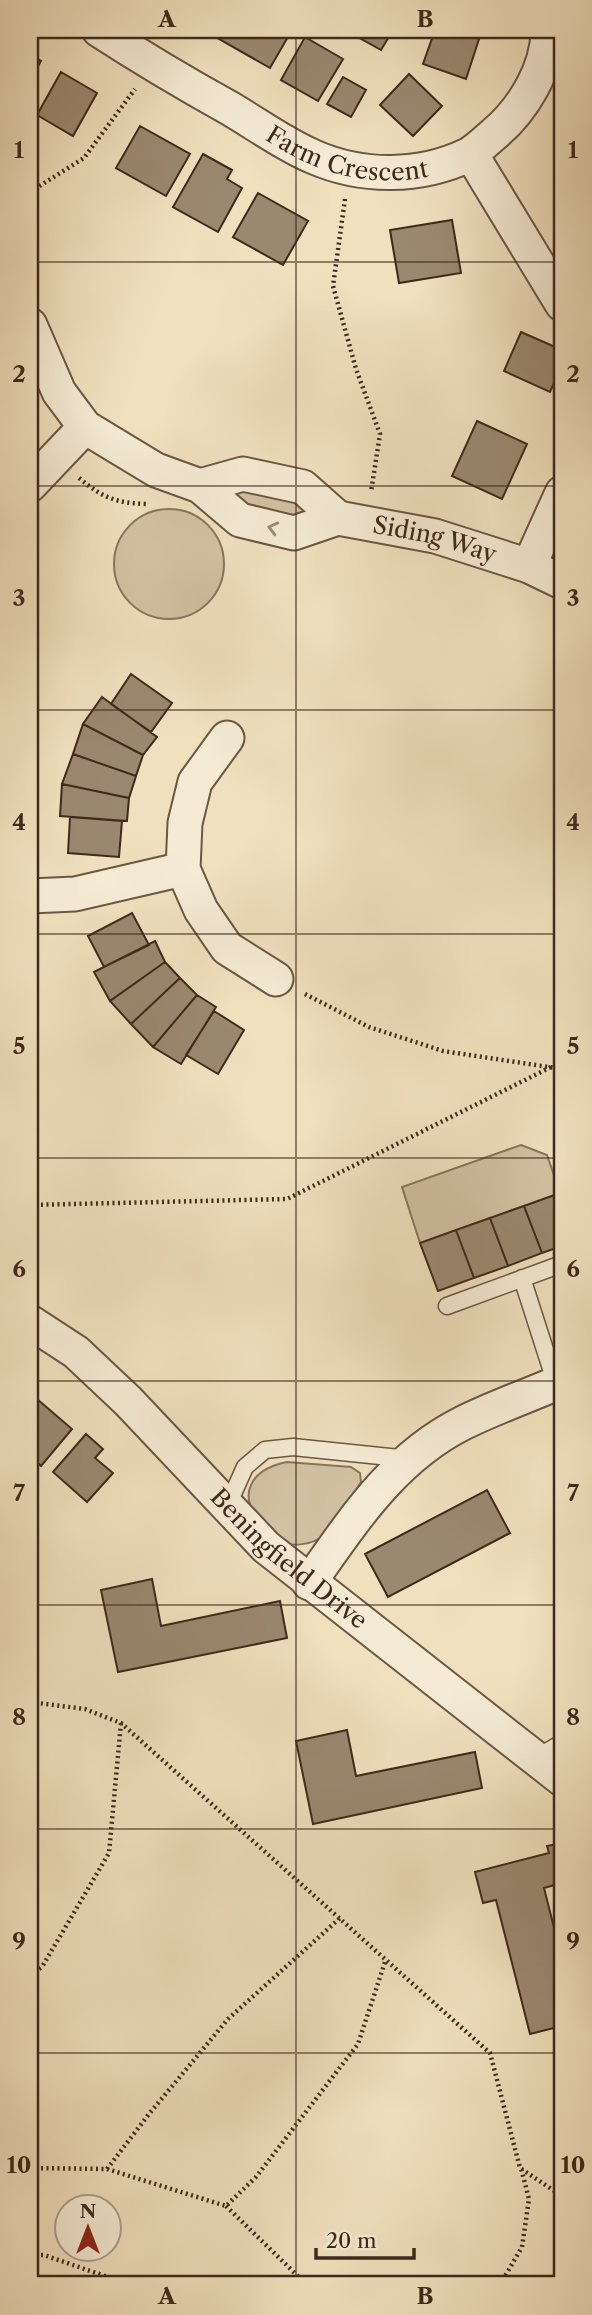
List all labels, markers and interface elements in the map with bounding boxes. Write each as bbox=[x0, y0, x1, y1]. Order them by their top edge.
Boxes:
text: A bbox=[157, 5, 177, 33]
text: B bbox=[416, 5, 434, 33]
street label: Farm Crescent bbox=[261, 120, 431, 187]
text: 1 bbox=[14, 136, 25, 164]
text: 1 bbox=[568, 136, 579, 164]
text: 2 bbox=[12, 360, 26, 388]
text: 2 bbox=[566, 360, 580, 388]
street label: Siding Way bbox=[371, 510, 501, 569]
one-way arrow bbox=[268, 522, 280, 537]
text: 3 bbox=[13, 584, 26, 612]
text: 3 bbox=[567, 584, 580, 612]
text: 4 bbox=[12, 808, 26, 836]
text: 4 bbox=[566, 808, 580, 836]
text: 5 bbox=[13, 1032, 25, 1060]
text: 5 bbox=[567, 1032, 579, 1060]
text: 6 bbox=[12, 1255, 26, 1283]
text: 6 bbox=[566, 1255, 580, 1283]
text: 7 bbox=[13, 1479, 25, 1507]
text: 7 bbox=[567, 1479, 579, 1507]
street label: Beningfield Drive bbox=[204, 1482, 373, 1635]
text: 8 bbox=[12, 1703, 26, 1731]
text: 8 bbox=[566, 1703, 580, 1731]
text: 9 bbox=[12, 1927, 26, 1955]
text: 9 bbox=[566, 1927, 580, 1955]
text: 10 bbox=[7, 2151, 31, 2179]
text: 10 bbox=[561, 2151, 585, 2179]
north arrow bbox=[52, 2192, 122, 2262]
text: N bbox=[80, 2200, 96, 2223]
scale bar bbox=[316, 2217, 414, 2261]
text: 20 m bbox=[326, 2228, 377, 2253]
text: A bbox=[157, 2282, 177, 2310]
text: B bbox=[416, 2282, 434, 2310]

